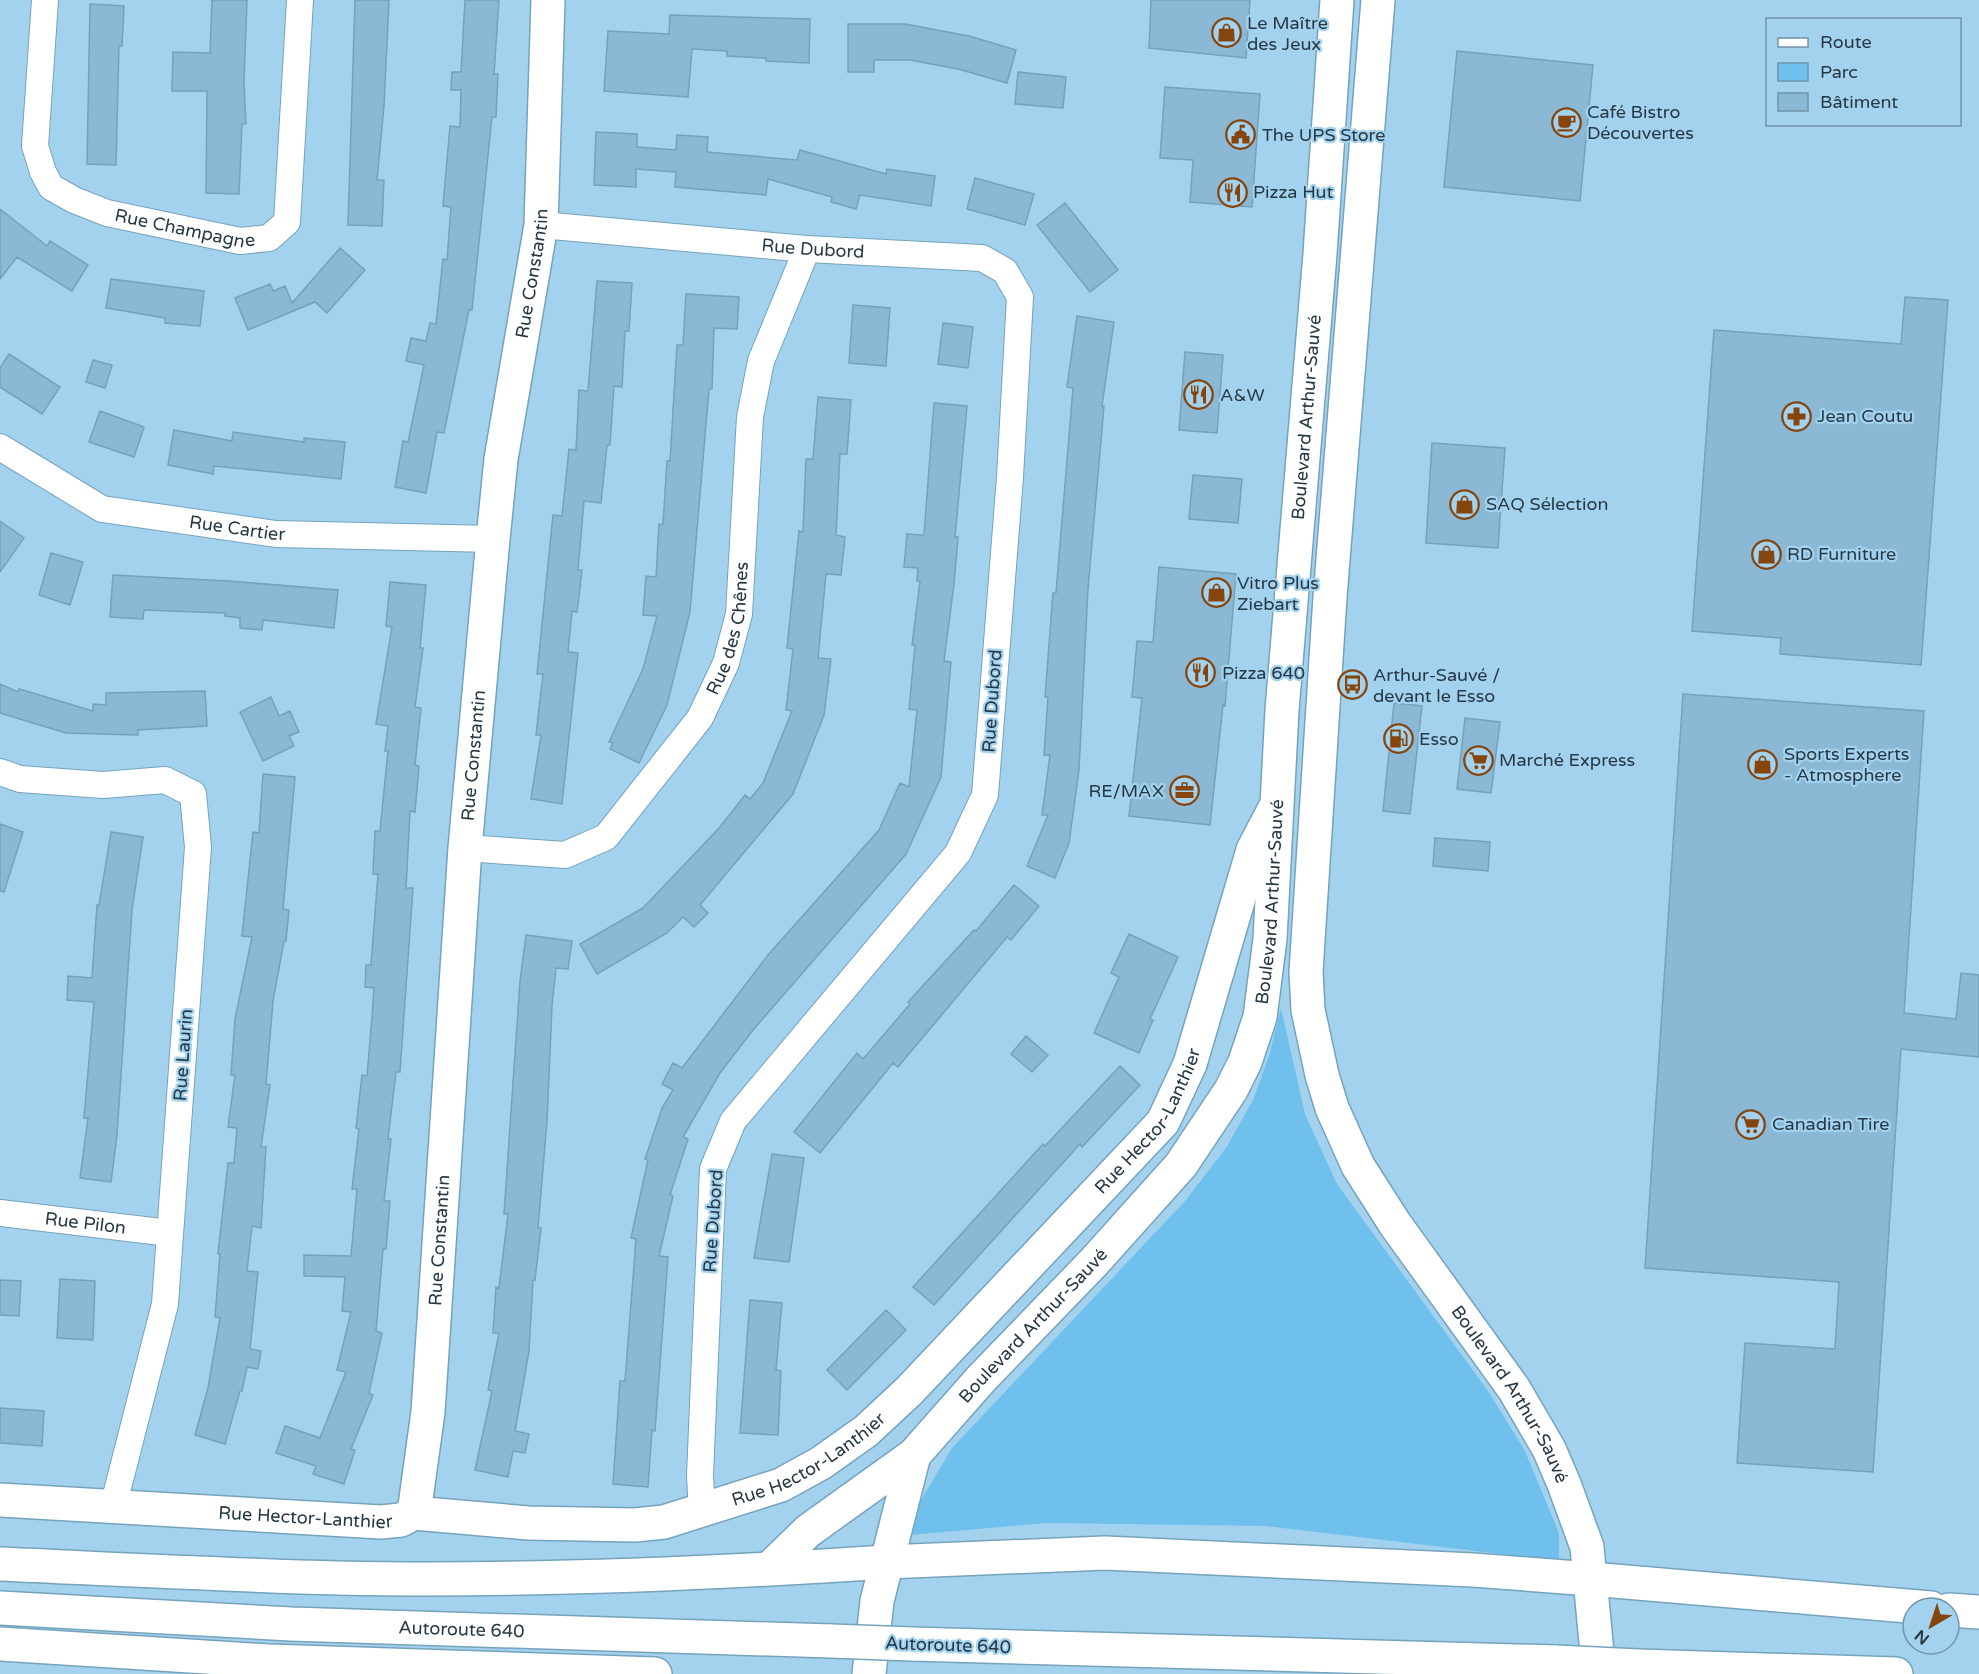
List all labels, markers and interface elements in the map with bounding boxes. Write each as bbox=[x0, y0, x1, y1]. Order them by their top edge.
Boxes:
place label: Le Maître des Jeux bbox=[1247, 12, 1328, 55]
shop icon: Le Maître des Jeux bbox=[1210, 17, 1242, 49]
legend bbox=[1766, 18, 1961, 126]
text: Route bbox=[1820, 31, 1872, 53]
text: Parc bbox=[1820, 61, 1858, 83]
text: Bâtiment bbox=[1820, 91, 1898, 113]
place label: Café Bistro Découvertes bbox=[1587, 101, 1694, 144]
cafe icon: Café Bistro Découvertes bbox=[1550, 106, 1582, 138]
public building icon: The UPS Store bbox=[1225, 119, 1257, 151]
place label: The UPS Store bbox=[1262, 124, 1385, 146]
restaurant icon: Pizza Hut bbox=[1216, 176, 1248, 208]
place label: Pizza Hut bbox=[1253, 181, 1333, 203]
street label: Rue Champagne bbox=[113, 204, 256, 253]
street label: Rue Constantin bbox=[511, 208, 553, 340]
street label: Rue Dubord bbox=[760, 234, 865, 263]
street label: Boulevard Arthur-Sauvé bbox=[1287, 314, 1326, 521]
restaurant icon: A&W bbox=[1183, 379, 1215, 411]
place label: A&W bbox=[1220, 384, 1265, 406]
pharmacy icon: Jean Coutu bbox=[1780, 400, 1812, 432]
place label: Jean Coutu bbox=[1817, 405, 1913, 427]
shop icon: SAQ Sélection bbox=[1449, 488, 1481, 520]
place label: SAQ Sélection bbox=[1486, 493, 1608, 515]
street label: Rue Cartier bbox=[188, 511, 286, 545]
shop icon: RD Furniture bbox=[1750, 538, 1782, 570]
place label: RD Furniture bbox=[1787, 543, 1896, 565]
street label: Rue des Chênes bbox=[702, 561, 753, 698]
place label: Vitro Plus Ziebart bbox=[1237, 572, 1319, 615]
shop icon: Vitro Plus Ziebart bbox=[1200, 577, 1232, 609]
street label: Rue Dubord bbox=[977, 649, 1007, 753]
restaurant icon: Pizza 640 bbox=[1185, 657, 1217, 689]
place label: Pizza 640 bbox=[1222, 662, 1305, 684]
place label: Arthur-Sauvé / devant le Esso bbox=[1373, 664, 1500, 707]
bus stop icon: Arthur-Sauvé / devant le Esso bbox=[1336, 669, 1368, 701]
street label: Rue Constantin bbox=[456, 689, 490, 822]
fuel station icon: Esso bbox=[1382, 723, 1414, 755]
place label: Esso bbox=[1419, 728, 1459, 750]
place label: Sports Experts - Atmosphere bbox=[1784, 743, 1910, 786]
supermarket icon: Marché Express bbox=[1462, 744, 1494, 776]
shop icon: Sports Experts - Atmosphere bbox=[1747, 748, 1779, 780]
place label: Marché Express bbox=[1499, 749, 1635, 771]
office icon: RE/MAX bbox=[1169, 775, 1201, 807]
place label: RE/MAX bbox=[1088, 780, 1164, 802]
street label: Boulevard Arthur-Sauvé bbox=[1251, 799, 1288, 1006]
street label: Rue Laurin bbox=[169, 1008, 197, 1102]
street label: Rue Hector-Lanthier bbox=[1090, 1046, 1205, 1198]
supermarket icon: Canadian Tire bbox=[1735, 1108, 1767, 1140]
place label: Canadian Tire bbox=[1772, 1113, 1889, 1135]
street label: Rue Dubord bbox=[698, 1169, 728, 1273]
street label: Rue Constantin bbox=[424, 1174, 455, 1307]
street label: Rue Pilon bbox=[44, 1207, 127, 1239]
street label: Boulevard Arthur-Sauvé bbox=[954, 1244, 1112, 1407]
street label: Boulevard Arthur-Sauvé bbox=[1446, 1301, 1573, 1486]
street label: Rue Hector-Lanthier bbox=[729, 1408, 890, 1511]
street label: Rue Hector-Lanthier bbox=[218, 1502, 394, 1533]
north arrow bbox=[1901, 1596, 1961, 1656]
street label: Autoroute 640 bbox=[398, 1616, 525, 1642]
text: N bbox=[1911, 1625, 1933, 1649]
street label: Autoroute 640 bbox=[885, 1632, 1011, 1658]

